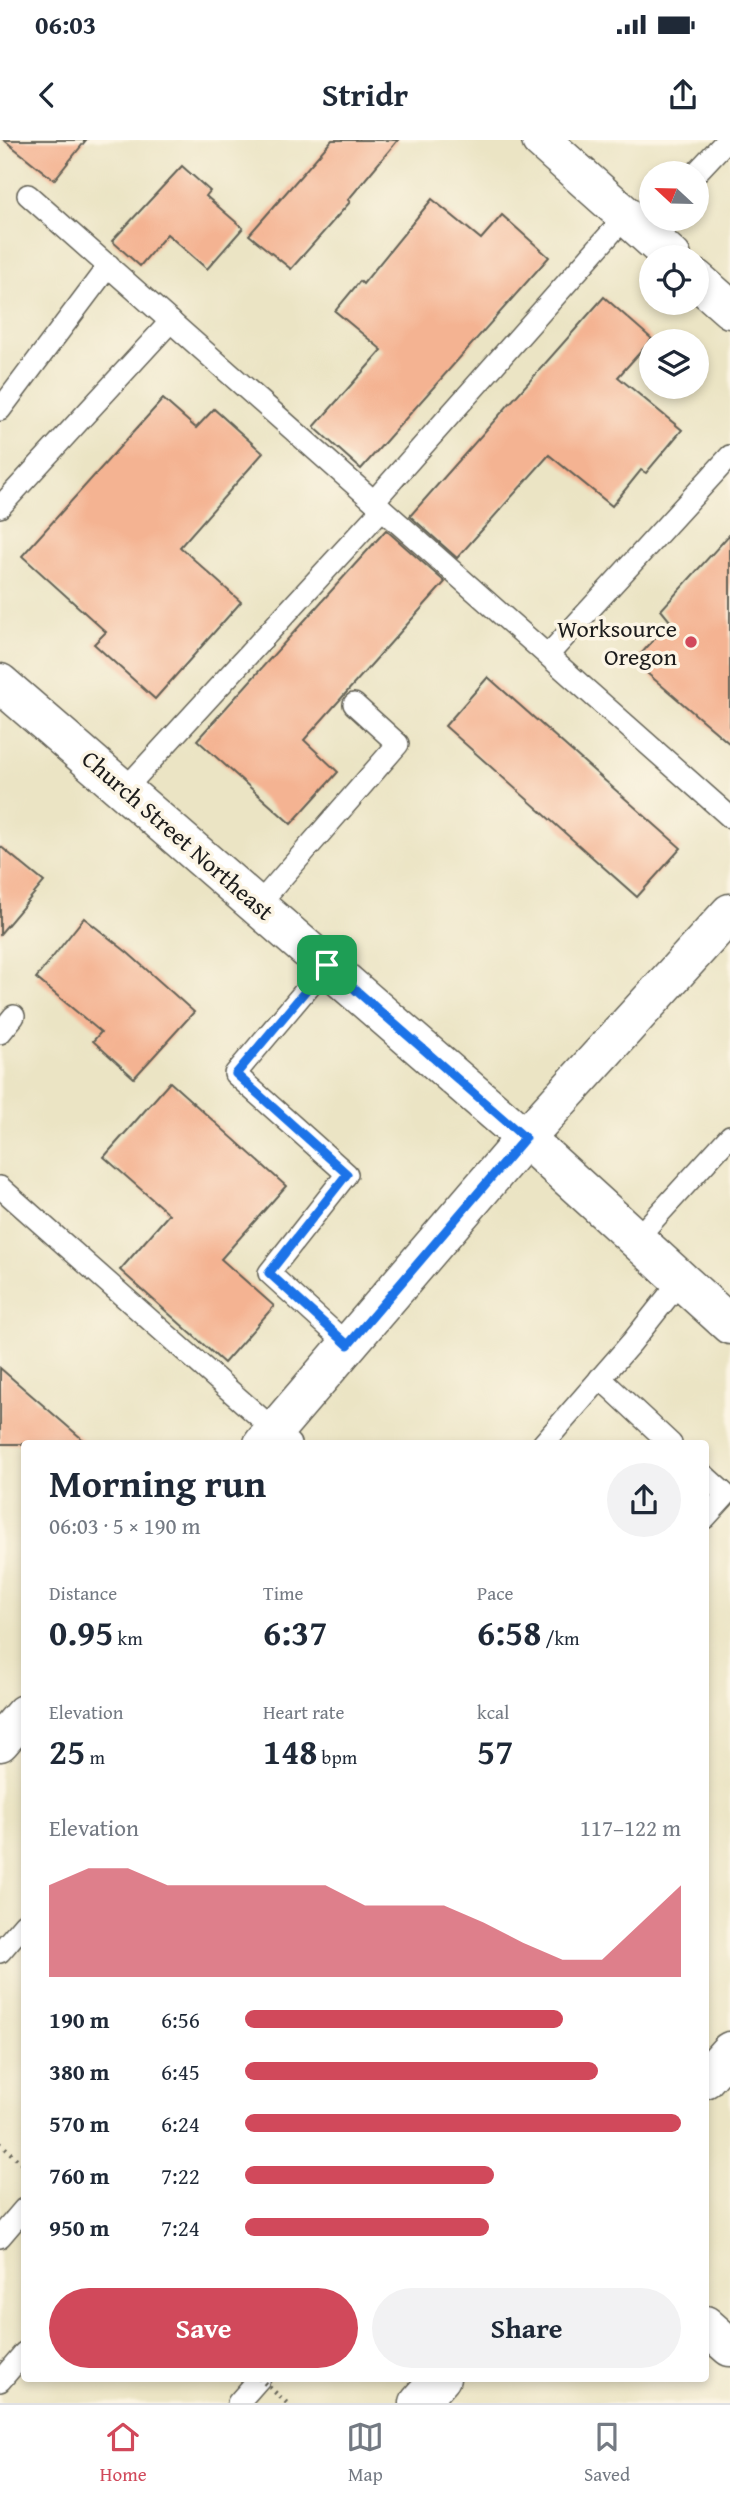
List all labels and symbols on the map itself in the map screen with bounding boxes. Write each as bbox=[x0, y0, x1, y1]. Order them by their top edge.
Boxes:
north arrow bbox=[639, 161, 709, 231]
place label: Worksource Oregon bbox=[557, 611, 678, 674]
marker: Worksource Oregon bbox=[683, 634, 699, 650]
street label: Church Street Northeast bbox=[74, 742, 282, 929]
pin bbox=[297, 935, 357, 995]

